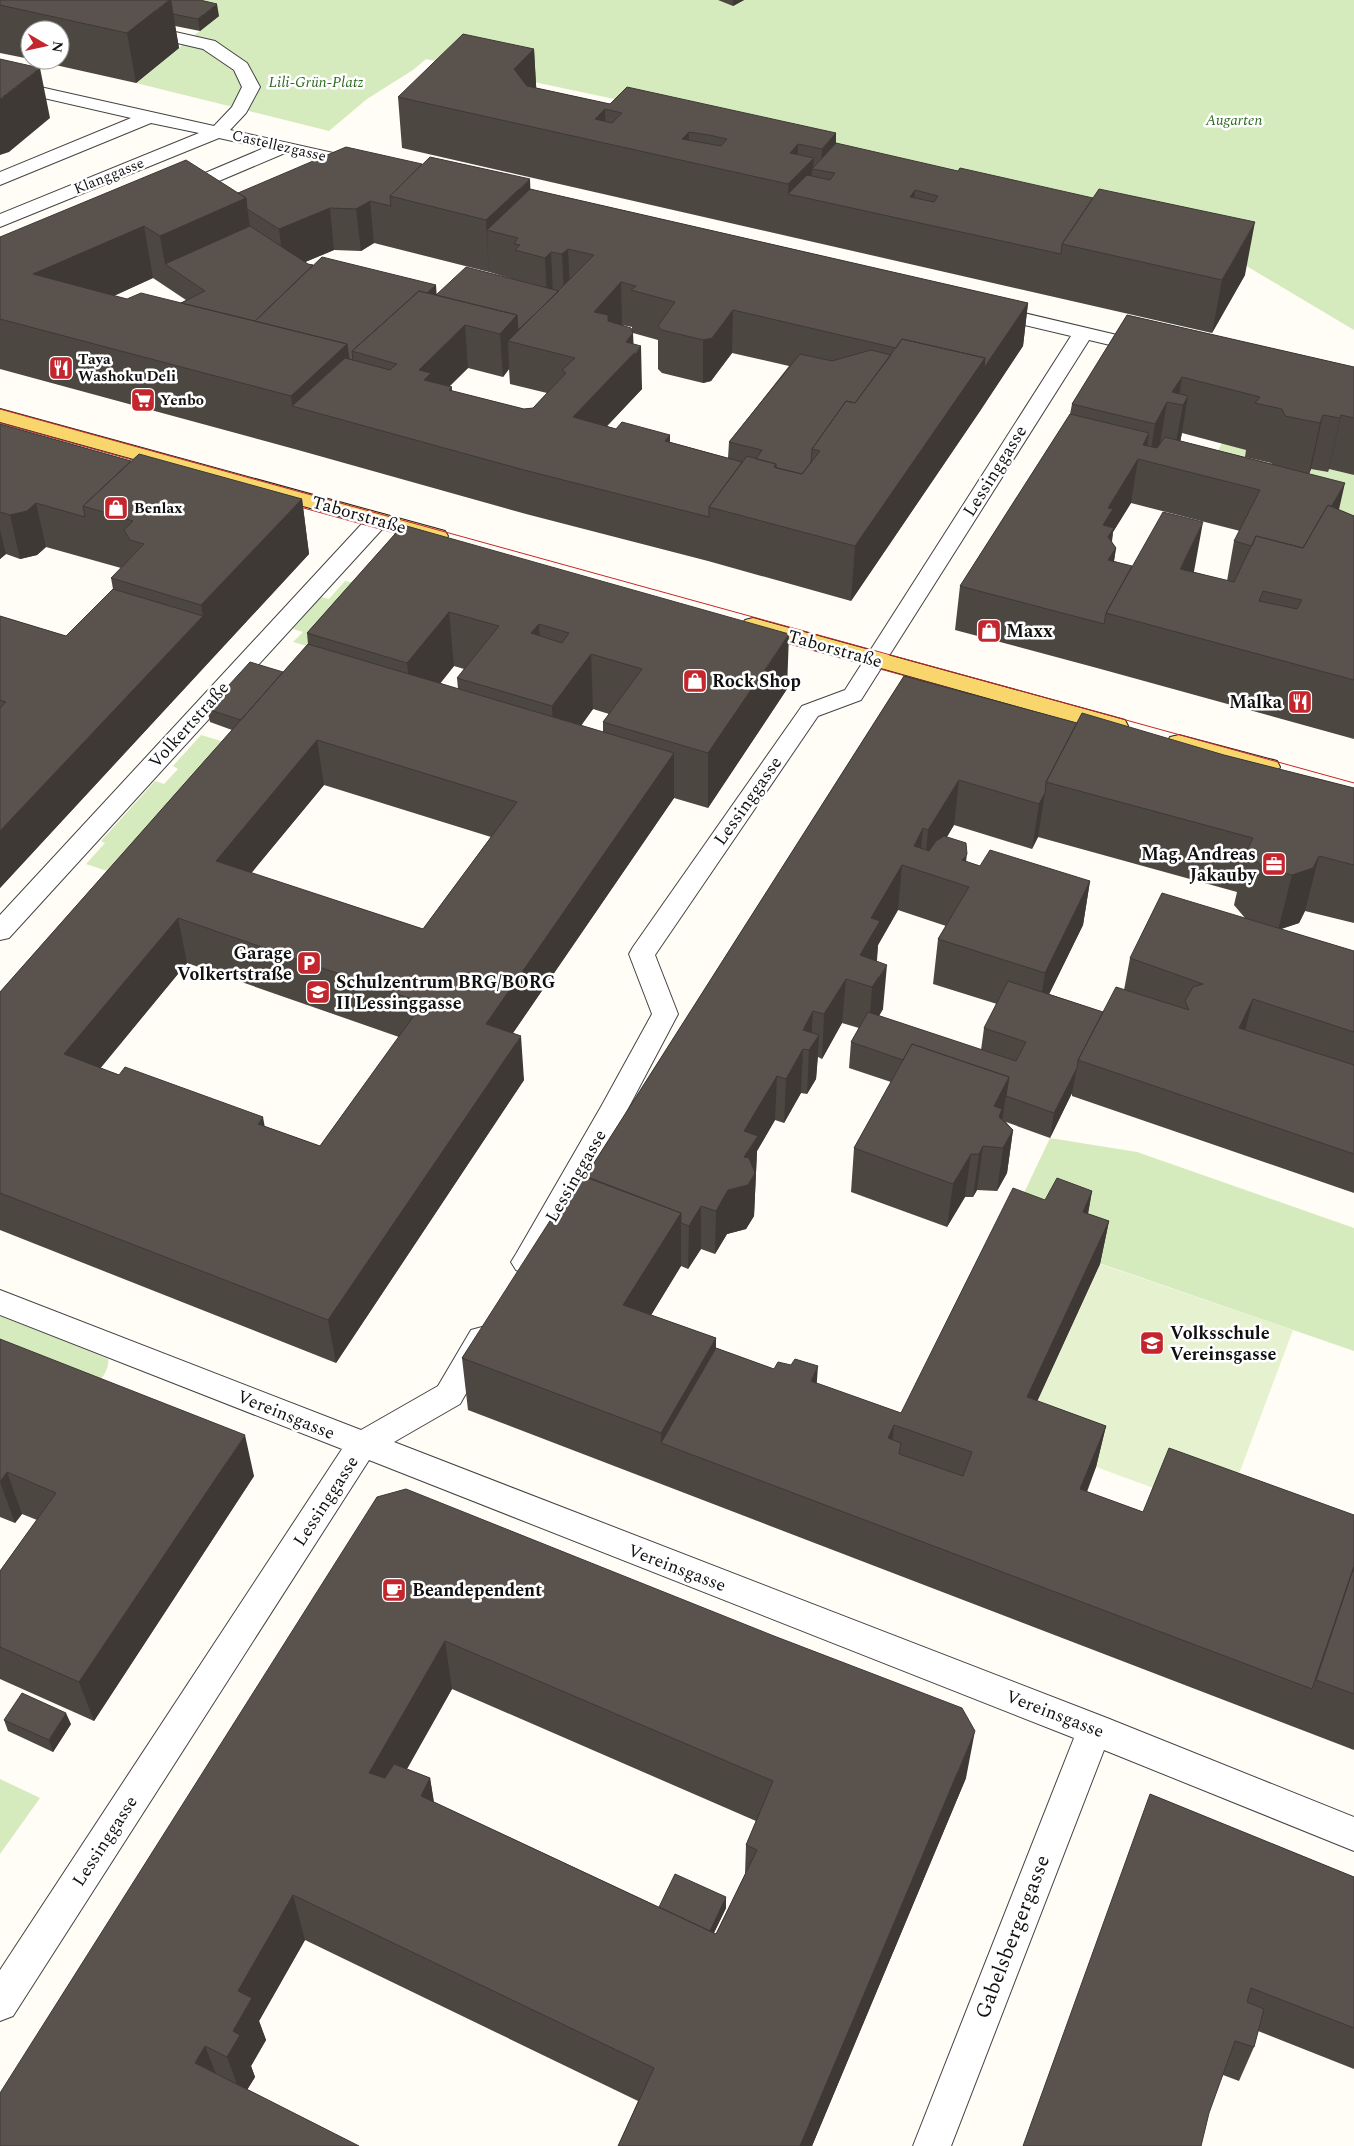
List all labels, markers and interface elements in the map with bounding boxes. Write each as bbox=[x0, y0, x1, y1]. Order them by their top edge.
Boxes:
north arrow bbox=[20, 20, 70, 70]
text: N bbox=[46, 40, 69, 54]
park label: Lili-Grün-Platz bbox=[268, 71, 364, 94]
park label: Augarten bbox=[1205, 109, 1262, 132]
street label: Castellezgasse bbox=[230, 124, 328, 168]
street label: Klanggasse bbox=[70, 151, 148, 201]
place label: Taya Washoku Deli bbox=[78, 348, 176, 388]
restaurant icon: Taya Washoku Deli bbox=[48, 355, 74, 381]
supermarket icon: Yenbo bbox=[130, 387, 156, 413]
place label: Yenbo bbox=[160, 389, 204, 412]
street label: Lessinggasse bbox=[956, 420, 1034, 522]
street label: Taborstraße bbox=[309, 489, 409, 541]
shop icon: Benlax bbox=[103, 495, 129, 521]
place label: Benlax bbox=[134, 497, 182, 520]
shop icon: Maxx bbox=[976, 618, 1002, 644]
place label: Maxx bbox=[1006, 618, 1053, 645]
street label: Taborstraße bbox=[785, 623, 885, 675]
shop icon: Rock Shop bbox=[682, 668, 708, 694]
place label: Rock Shop bbox=[712, 668, 801, 695]
street label: Volkertstraße bbox=[142, 675, 236, 775]
place label: Malka bbox=[1229, 689, 1283, 716]
restaurant icon: Malka bbox=[1287, 689, 1313, 715]
street label: Lessinggasse bbox=[707, 751, 789, 851]
place label: Mag. Andreas Jakauby bbox=[1141, 841, 1257, 889]
office icon: Mag. Andreas Jakauby bbox=[1261, 851, 1287, 877]
place label: Garage Volkertstraße bbox=[177, 940, 292, 988]
parking icon: Garage Volkertstraße bbox=[296, 950, 322, 976]
place label: Schulzentrum BRG/BORG II Lessinggasse bbox=[336, 969, 556, 1017]
school or university icon: Schulzentrum BRG/BORG II Lessinggasse bbox=[305, 979, 331, 1005]
street label: Lessinggasse bbox=[538, 1124, 614, 1228]
place label: Volksschule Vereinsgasse bbox=[1170, 1320, 1277, 1368]
school or university icon: Volksschule Vereinsgasse bbox=[1139, 1330, 1165, 1356]
street label: Vereinsgasse bbox=[233, 1383, 339, 1447]
street label: Lessinggasse bbox=[286, 1450, 366, 1552]
street label: Vereinsgasse bbox=[624, 1537, 730, 1599]
cafe icon: Beandependent bbox=[381, 1577, 407, 1603]
place label: Beandependent bbox=[412, 1577, 542, 1604]
street label: Vereinsgasse bbox=[1002, 1683, 1108, 1745]
street label: Lessinggasse bbox=[65, 1790, 145, 1892]
street label: Gabelsbergergasse bbox=[967, 1850, 1059, 2024]

